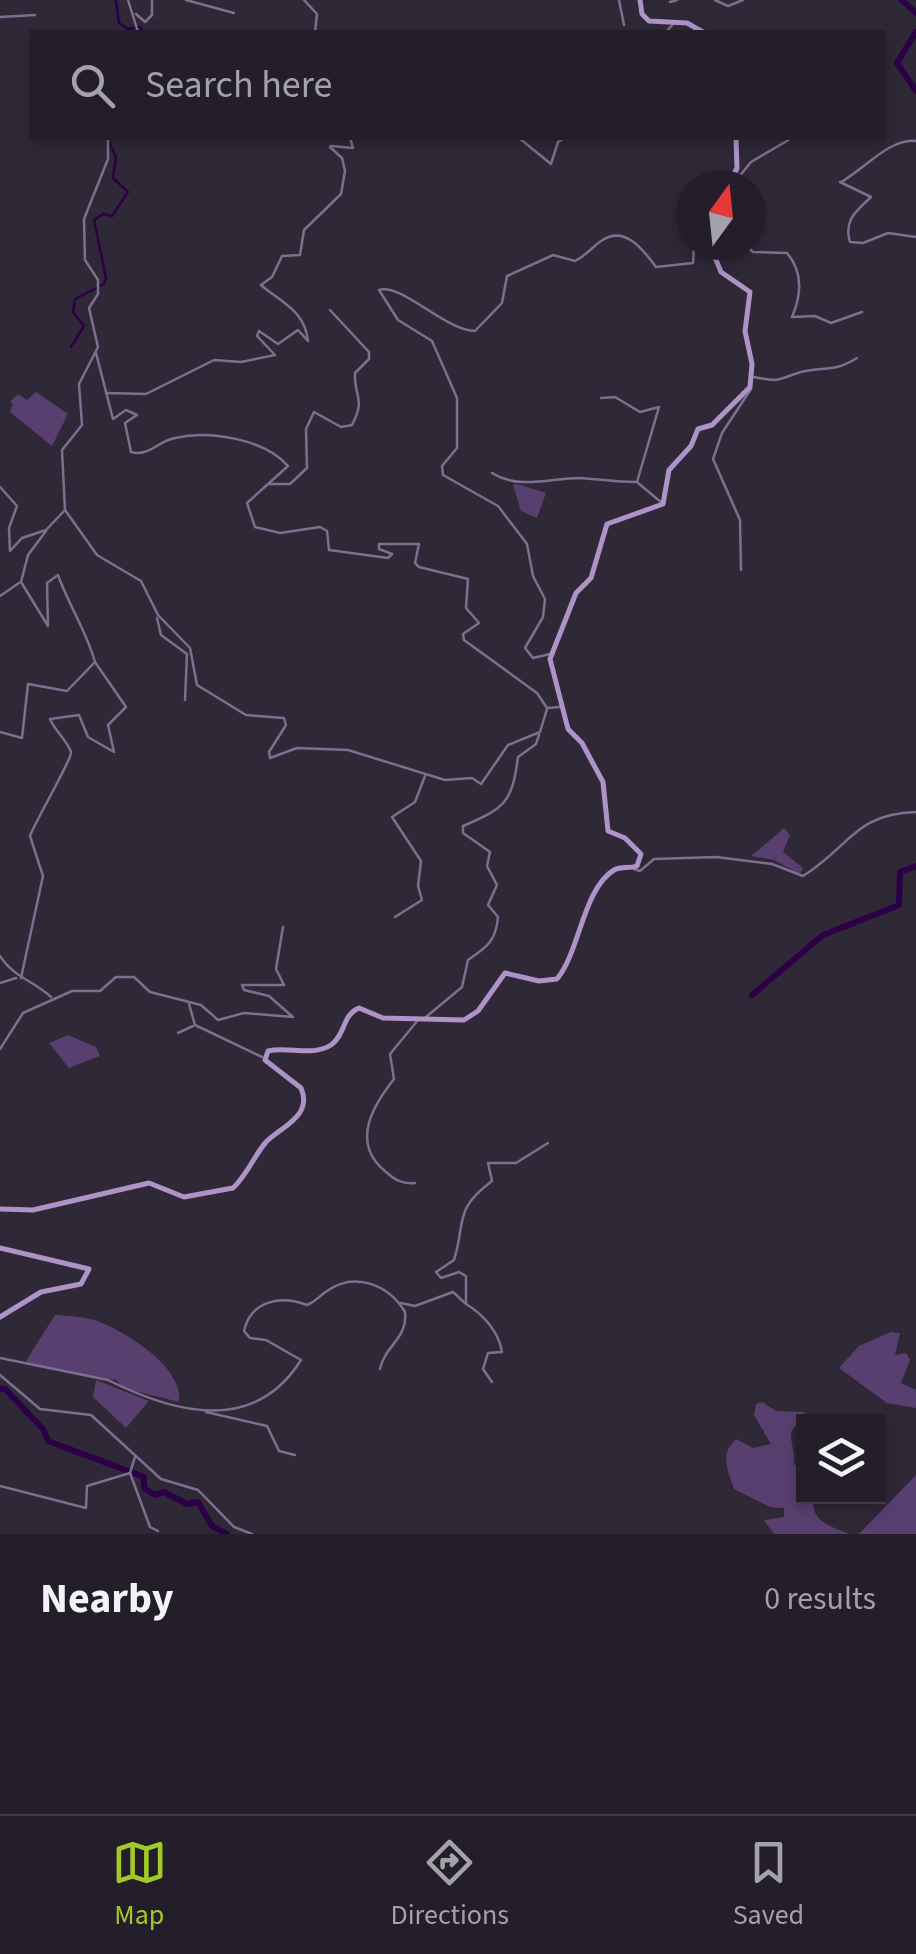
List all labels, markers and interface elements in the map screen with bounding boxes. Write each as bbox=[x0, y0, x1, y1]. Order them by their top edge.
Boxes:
search box bbox=[30, 30, 886, 140]
icon: search bbox=[65, 58, 120, 113]
text: Search here bbox=[145, 58, 332, 112]
north arrow bbox=[676, 170, 766, 260]
map controls bbox=[796, 1414, 886, 1504]
button: layers bbox=[796, 1414, 886, 1504]
text: Nearby bbox=[40, 1569, 174, 1629]
text: 0 results bbox=[764, 1576, 876, 1622]
tab: Map bbox=[112, 1835, 167, 1935]
tab: Directions bbox=[391, 1835, 509, 1935]
tab: Saved bbox=[733, 1835, 804, 1935]

